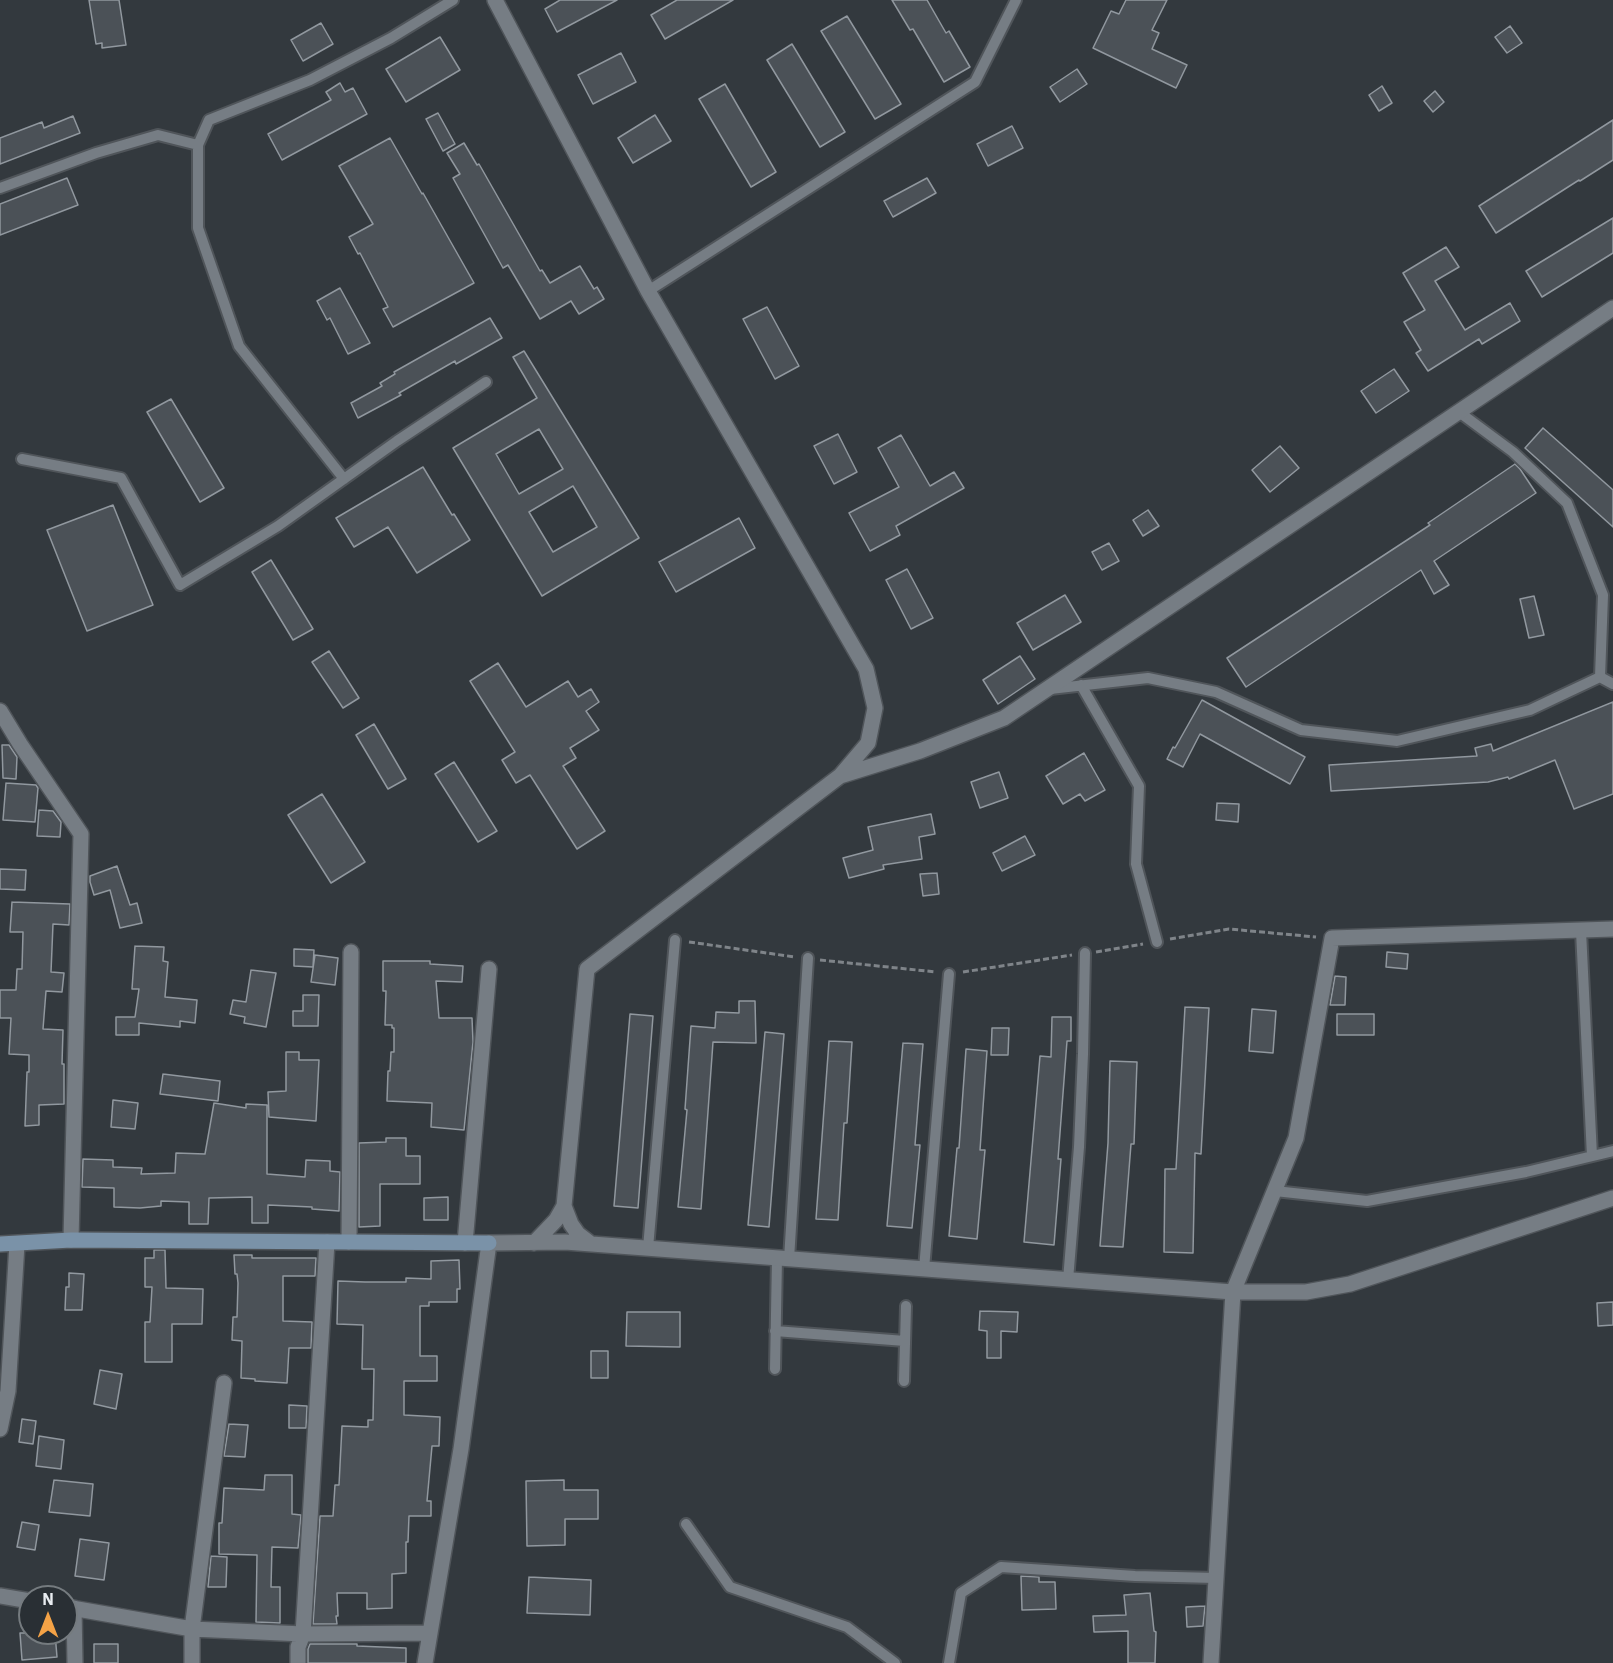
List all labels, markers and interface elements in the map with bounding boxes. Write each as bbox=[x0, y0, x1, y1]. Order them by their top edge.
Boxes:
north arrow bbox=[18, 1585, 78, 1645]
text: N bbox=[42, 1589, 54, 1609]

